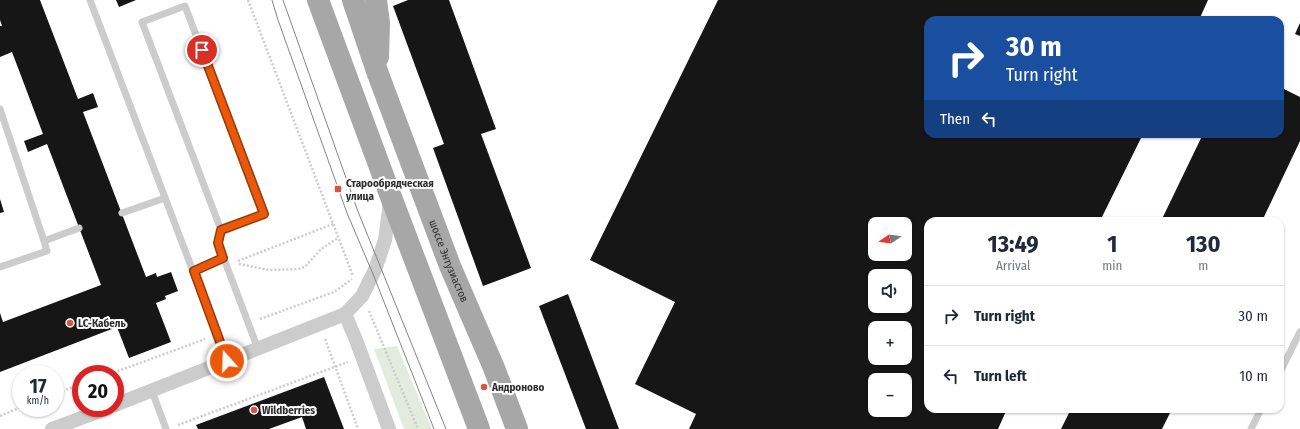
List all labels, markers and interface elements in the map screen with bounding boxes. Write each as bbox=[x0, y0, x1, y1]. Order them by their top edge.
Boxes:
text: 30 m bbox=[1006, 30, 1062, 63]
icon: right bbox=[940, 32, 992, 84]
pin bbox=[185, 33, 219, 67]
icon: arrive bbox=[191, 39, 213, 61]
text: Turn right bbox=[1006, 64, 1078, 86]
icon: left bbox=[978, 108, 1000, 130]
text: Then bbox=[940, 110, 970, 128]
place label: Старообрядческая улица bbox=[345, 177, 434, 203]
marker: Старообрядческая улица bbox=[333, 184, 343, 194]
north arrow bbox=[868, 217, 912, 261]
map controls bbox=[868, 217, 912, 417]
street label: шоссе Энтузиастов bbox=[427, 218, 471, 304]
text: 13:49 bbox=[988, 230, 1039, 258]
text: 1 bbox=[1107, 230, 1117, 258]
text: 130 bbox=[1186, 230, 1220, 258]
text: Arrival bbox=[996, 258, 1030, 273]
text: min bbox=[1102, 258, 1122, 273]
text: m bbox=[1198, 258, 1208, 273]
button: sound bbox=[868, 269, 912, 313]
icon: right bbox=[940, 305, 962, 327]
text: Turn right bbox=[974, 307, 1035, 325]
text: 30 m bbox=[1238, 307, 1268, 325]
place label: LC-Кабель bbox=[78, 317, 126, 330]
marker: LC-Кабель bbox=[65, 318, 75, 328]
button: + bbox=[868, 321, 912, 365]
position arrow bbox=[206, 340, 248, 382]
speed limit sign: 20 bbox=[72, 365, 124, 417]
icon: left bbox=[940, 365, 962, 387]
text: Turn left bbox=[974, 367, 1027, 385]
text: 10 m bbox=[1239, 367, 1268, 385]
button: − bbox=[868, 373, 912, 417]
text: 17 bbox=[30, 374, 46, 398]
place label: Андроново bbox=[491, 381, 544, 394]
marker: Андроново bbox=[479, 382, 489, 392]
text: km/h bbox=[27, 395, 49, 407]
place label: Wildberries bbox=[262, 404, 315, 417]
marker: Wildberries bbox=[249, 405, 259, 415]

